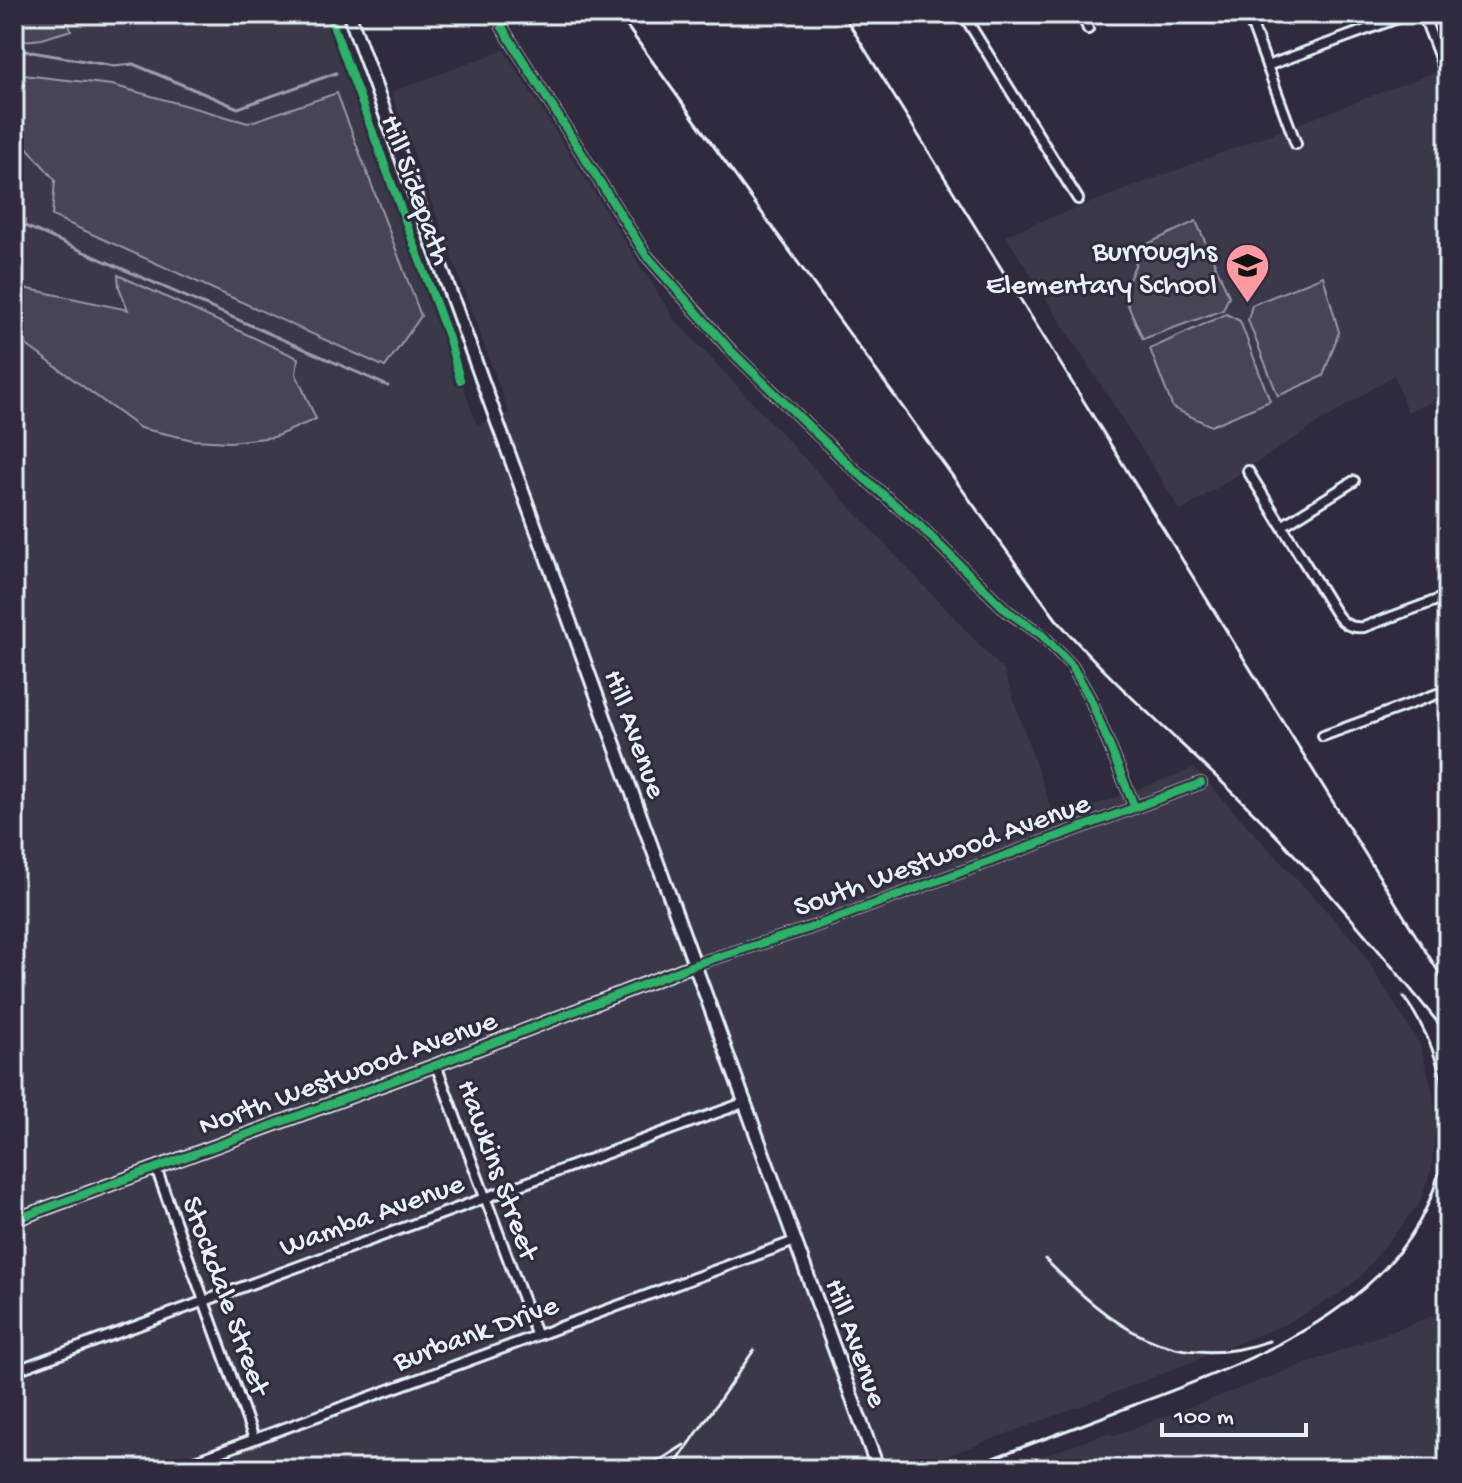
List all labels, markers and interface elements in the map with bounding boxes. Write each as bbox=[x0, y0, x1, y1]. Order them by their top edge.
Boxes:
street label: Hill Sidepath bbox=[370, 111, 457, 270]
place label: Burroughs Elementary School bbox=[986, 236, 1218, 305]
school or university icon: Burroughs Elementary School bbox=[1224, 242, 1272, 305]
street label: Hill Avenue bbox=[593, 666, 672, 804]
street label: South Westwood Avenue bbox=[790, 787, 1096, 927]
street label: North Westwood Avenue bbox=[195, 1005, 503, 1146]
street label: Hawkins Street bbox=[447, 1076, 546, 1268]
street label: Wamba Avenue bbox=[276, 1168, 470, 1267]
street label: Stockdale Street bbox=[172, 1192, 277, 1403]
street label: Hill Avenue bbox=[814, 1275, 893, 1413]
street label: Burbank Drive bbox=[388, 1289, 564, 1382]
scale bar bbox=[1162, 1387, 1306, 1437]
text: 100 m bbox=[1173, 1404, 1234, 1433]

